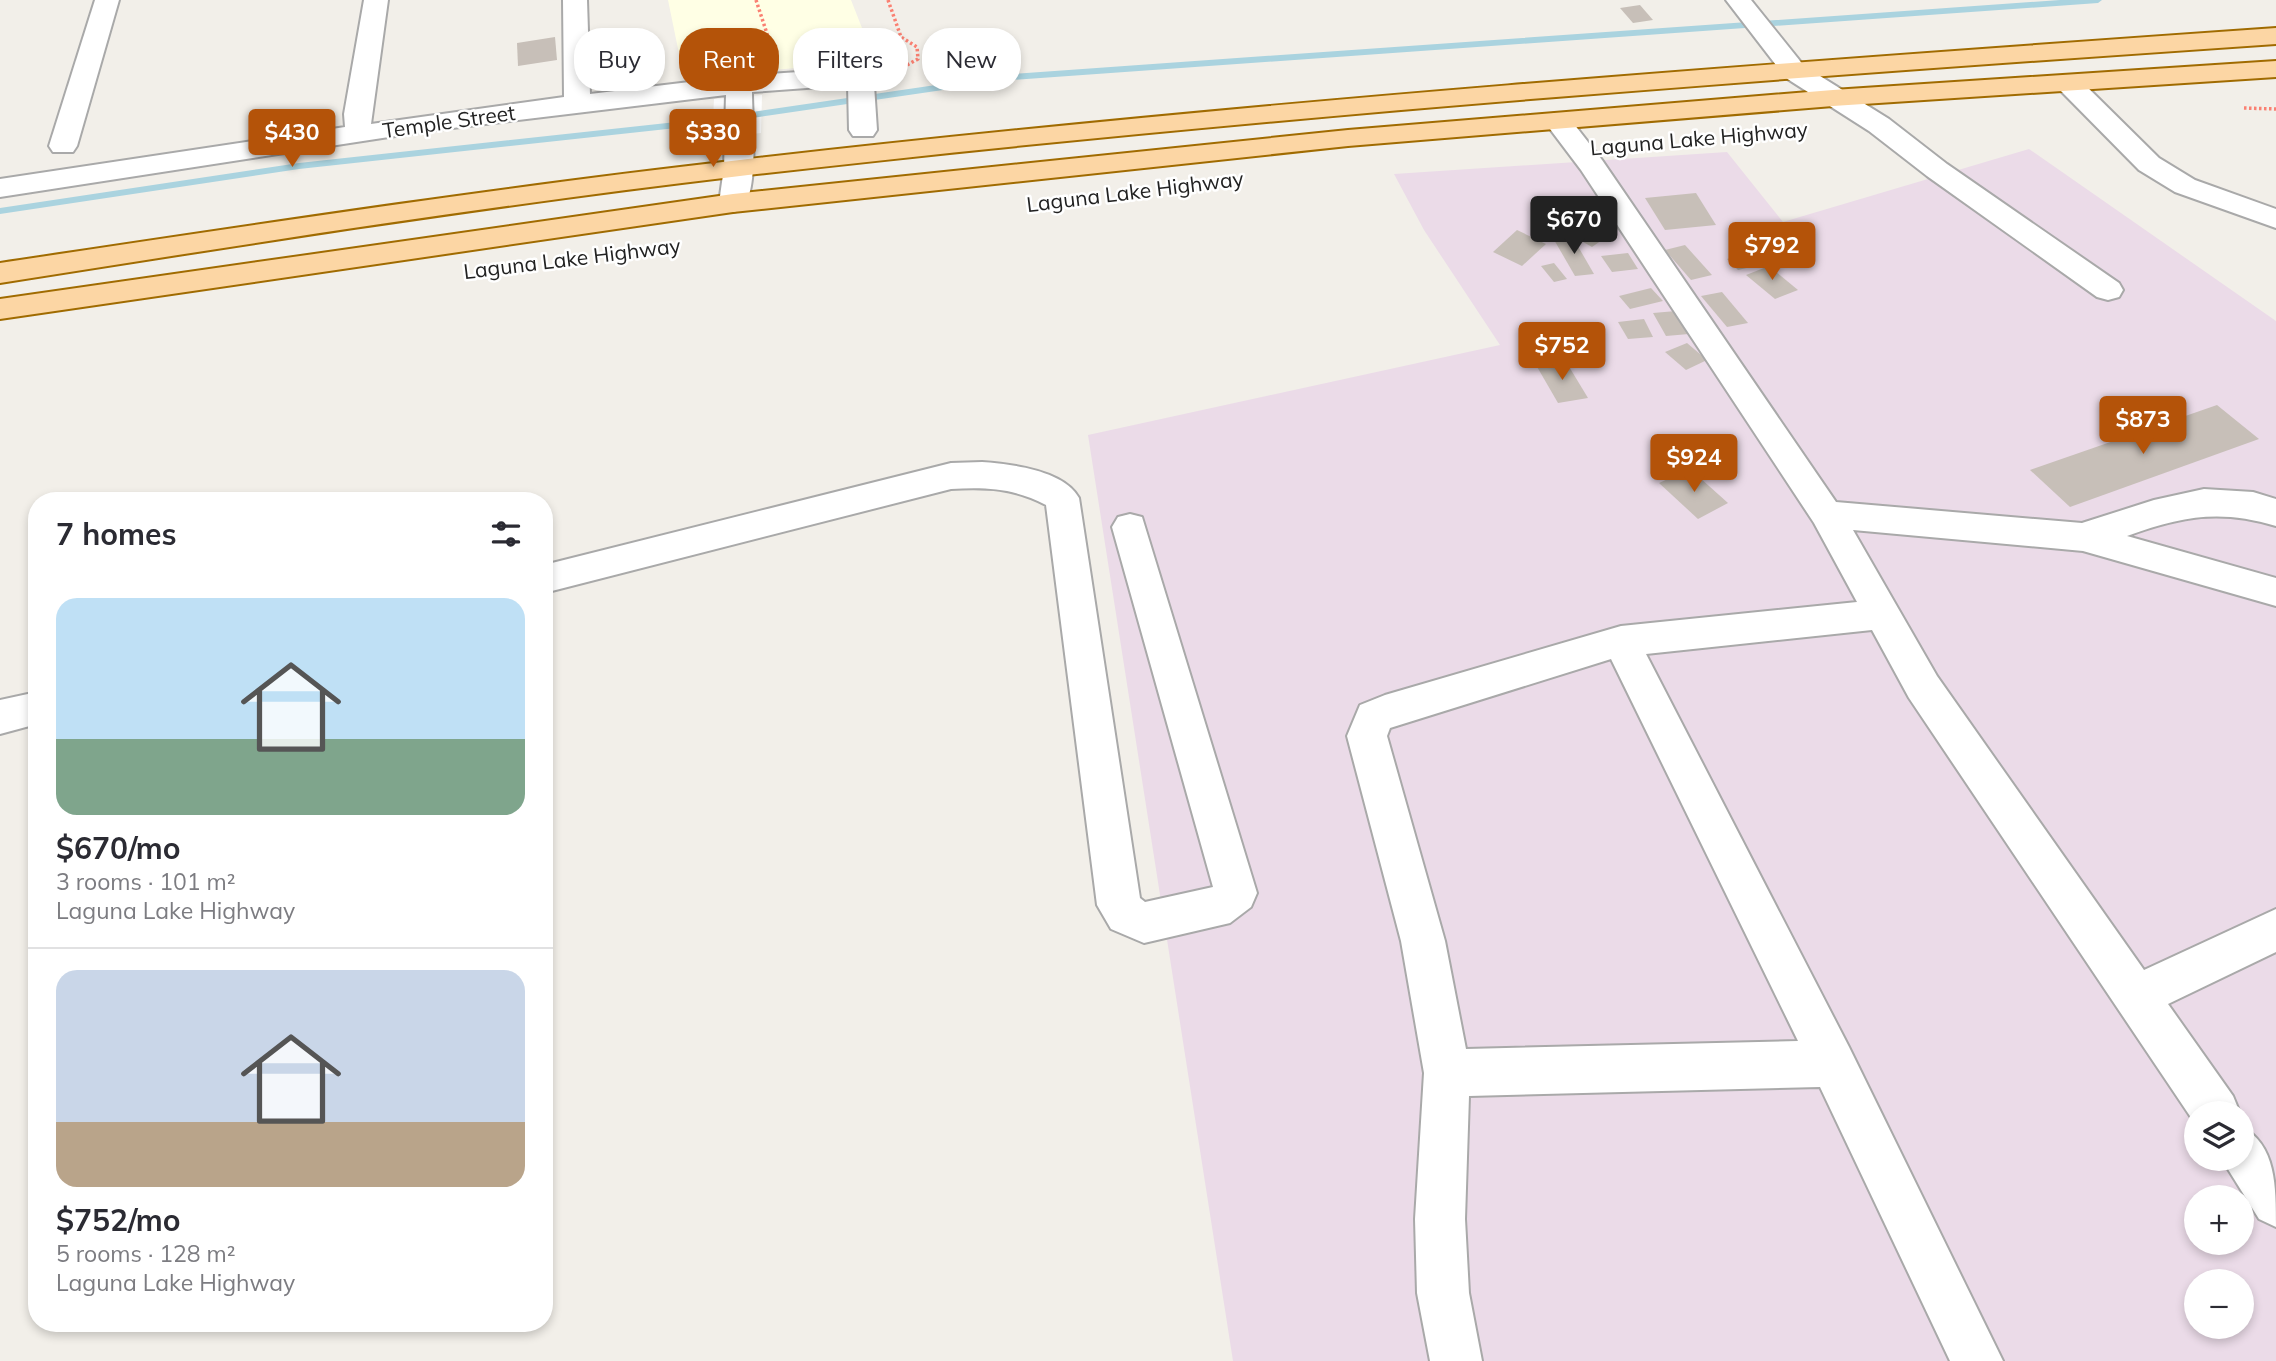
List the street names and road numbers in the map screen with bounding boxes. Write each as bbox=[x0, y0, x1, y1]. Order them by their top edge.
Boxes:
street label: Temple Street bbox=[381, 99, 517, 143]
street label: Laguna Lake Highway bbox=[1589, 116, 1809, 160]
street label: Laguna Lake Highway bbox=[1025, 165, 1245, 217]
street label: Laguna Lake Highway bbox=[462, 232, 682, 284]

